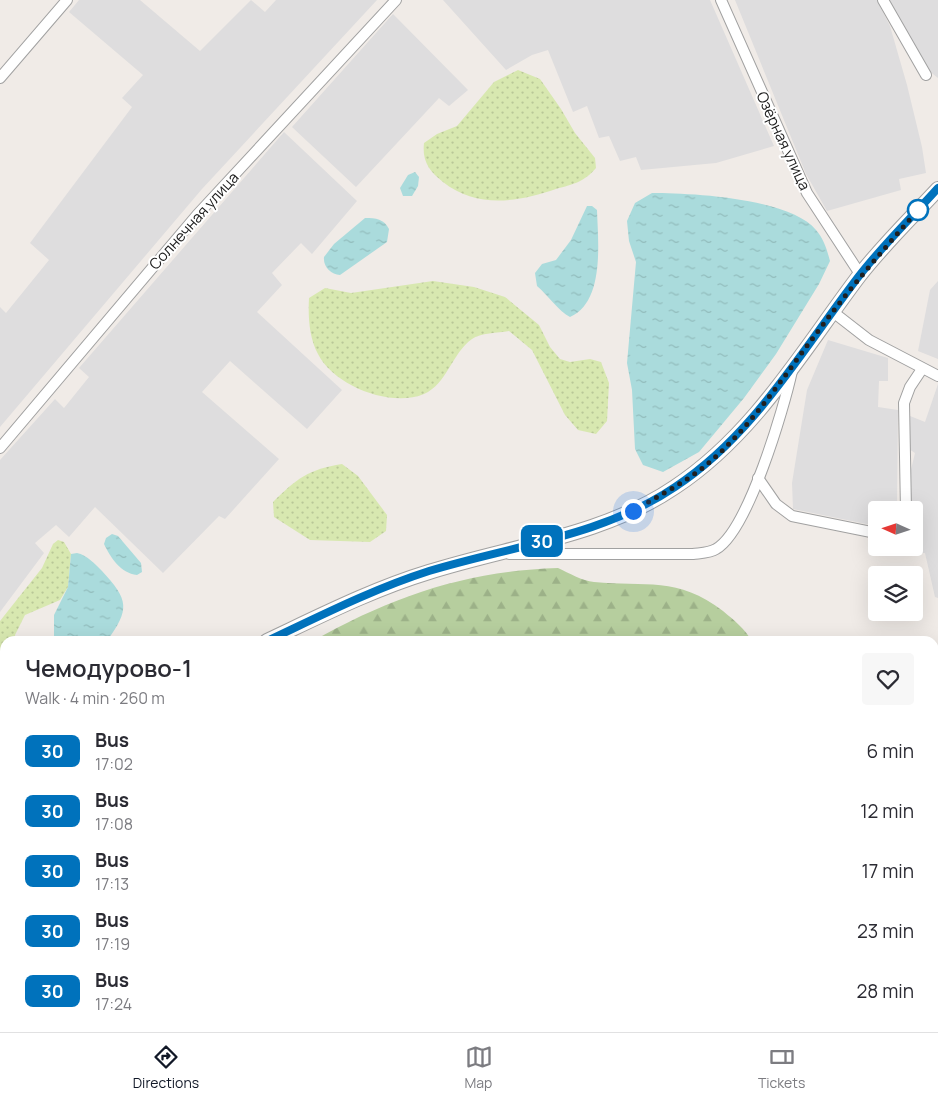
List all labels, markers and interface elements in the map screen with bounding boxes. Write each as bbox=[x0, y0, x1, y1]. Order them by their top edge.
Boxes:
street label: Озёрная улица bbox=[751, 88, 816, 194]
street label: Солнечная улица bbox=[144, 167, 243, 274]
unlabelled marker bbox=[907, 199, 929, 221]
your location bbox=[621, 499, 646, 524]
north arrow bbox=[868, 501, 922, 556]
map controls bbox=[868, 501, 923, 621]
line badge: 30 bbox=[520, 525, 564, 557]
text: 30 bbox=[531, 529, 553, 553]
button: layers bbox=[868, 566, 923, 621]
text: Чемодурово-1 bbox=[25, 651, 192, 684]
button: heart bbox=[862, 653, 914, 705]
text: Walk · 4 min · 260 m bbox=[25, 687, 165, 709]
text: Bus bbox=[95, 727, 129, 753]
text: 6 min bbox=[867, 738, 914, 764]
text: 30 bbox=[41, 739, 64, 763]
text: 17:02 bbox=[95, 753, 133, 775]
text: Bus bbox=[95, 787, 129, 813]
text: 12 min bbox=[860, 798, 914, 824]
text: 30 bbox=[41, 799, 64, 823]
text: 17:08 bbox=[95, 813, 133, 835]
text: Bus bbox=[95, 847, 129, 873]
text: 17 min bbox=[861, 858, 914, 884]
text: 30 bbox=[41, 859, 64, 883]
text: 17:13 bbox=[95, 873, 129, 895]
text: Bus bbox=[95, 907, 129, 933]
text: 23 min bbox=[857, 918, 914, 944]
text: 30 bbox=[41, 919, 64, 943]
text: 17:19 bbox=[95, 933, 130, 955]
text: Bus bbox=[95, 967, 129, 993]
text: 28 min bbox=[857, 978, 914, 1004]
text: 30 bbox=[41, 979, 64, 1003]
text: 17:24 bbox=[95, 993, 132, 1015]
tab: Directions bbox=[133, 1043, 199, 1092]
tab: Map bbox=[465, 1043, 493, 1092]
tab: Tickets bbox=[758, 1043, 805, 1092]

